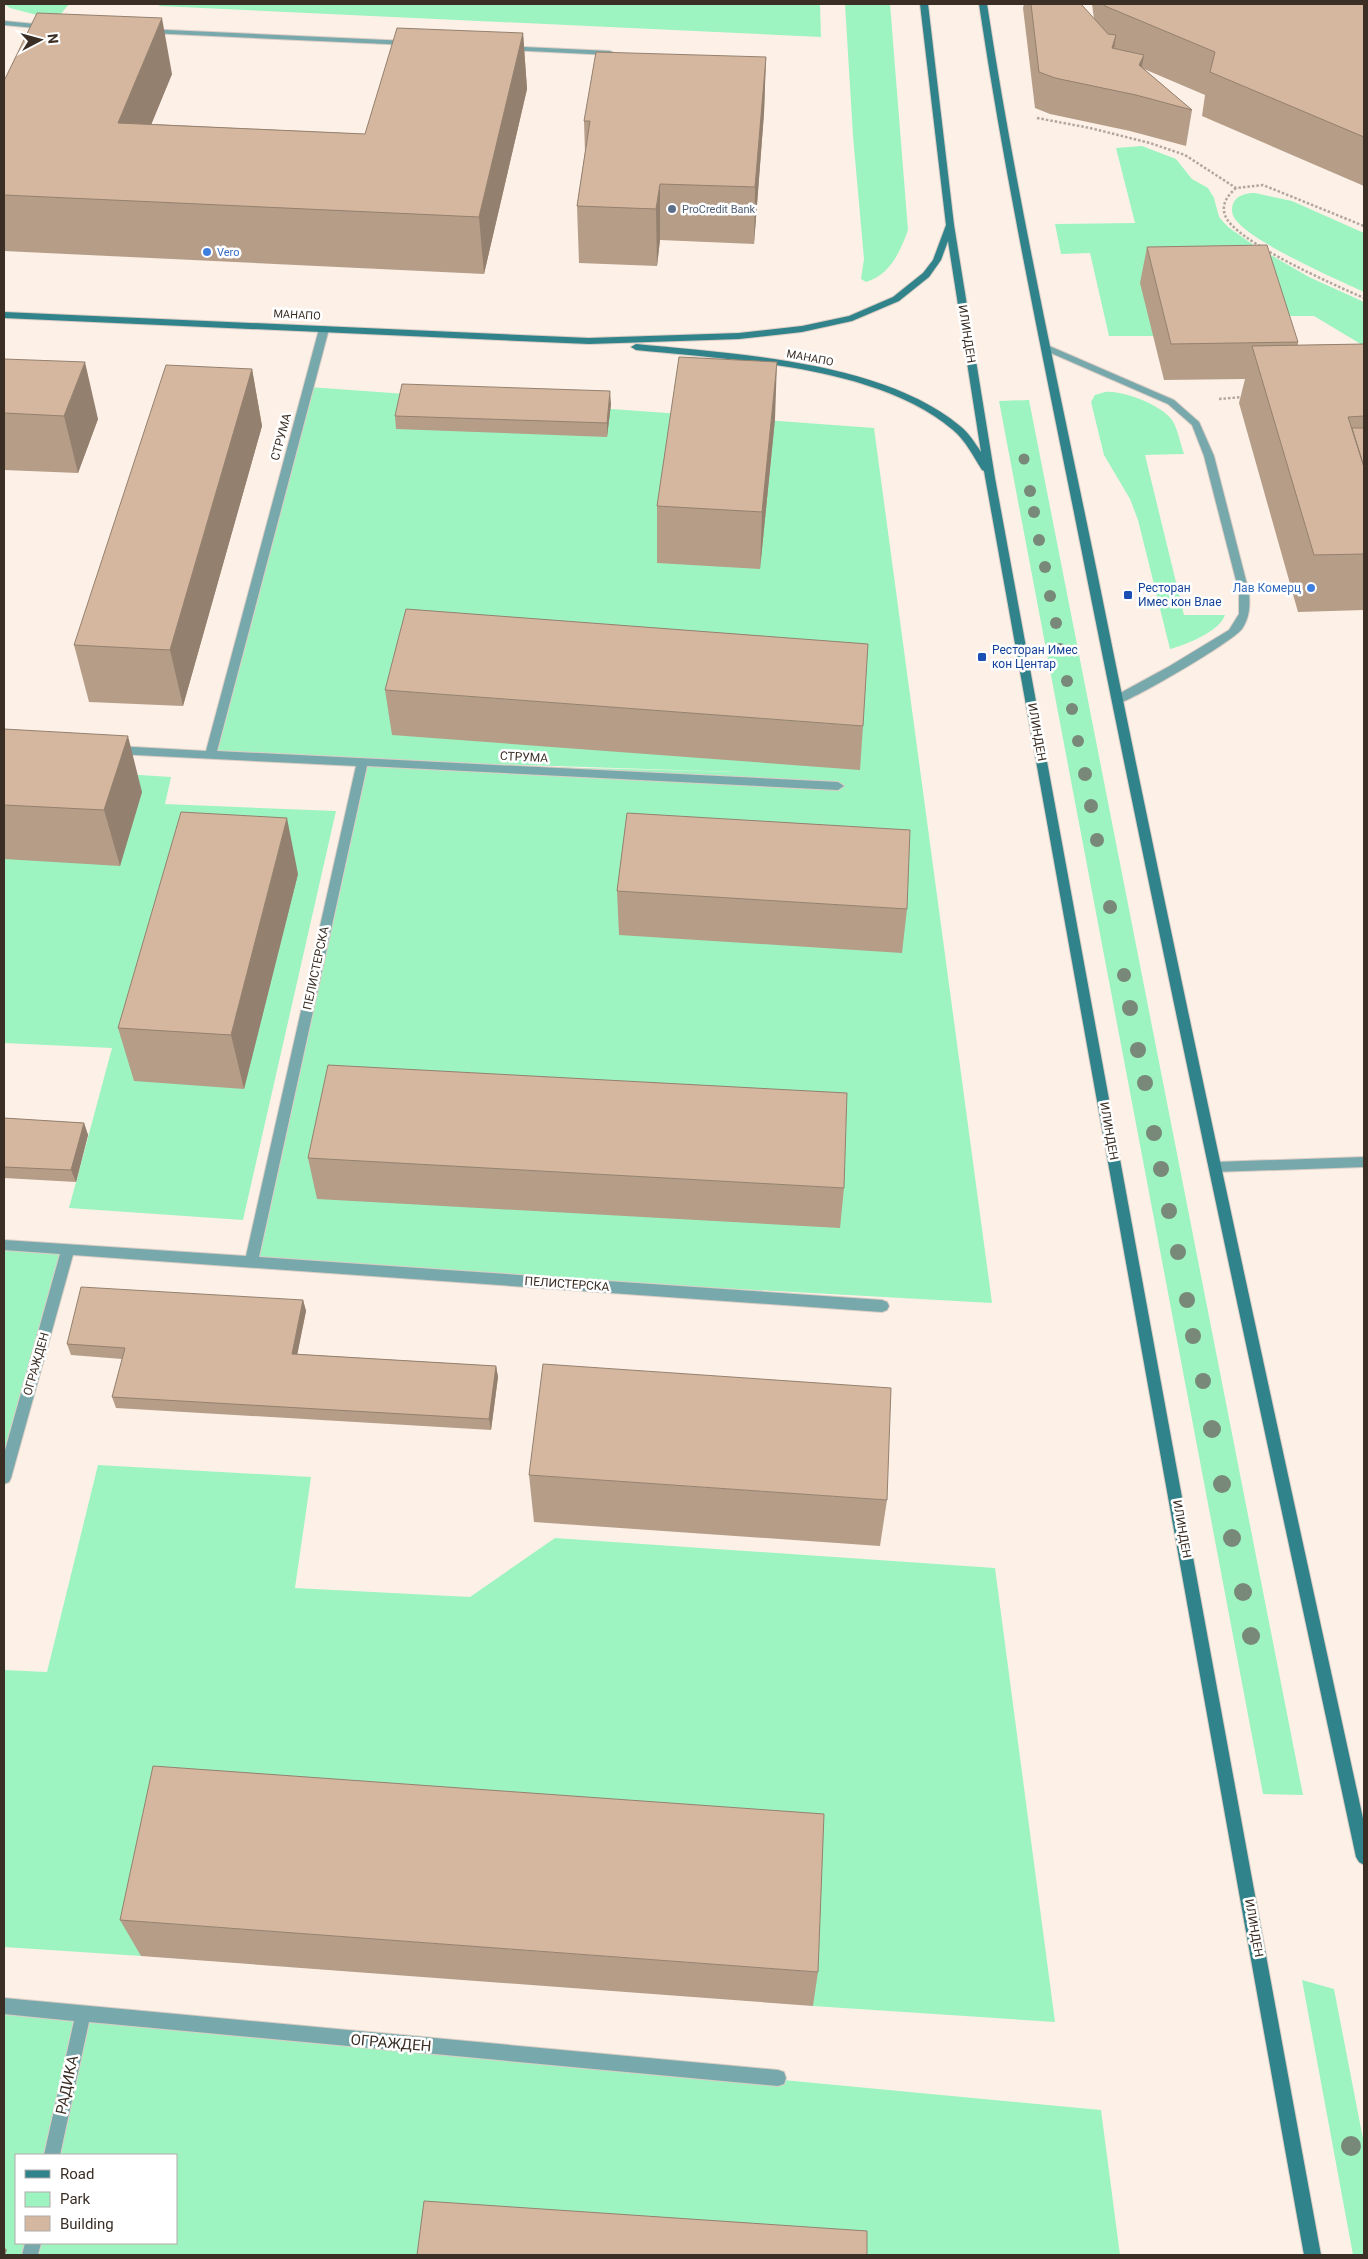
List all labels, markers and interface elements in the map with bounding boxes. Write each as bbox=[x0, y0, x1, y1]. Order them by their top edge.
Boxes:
north arrow bbox=[15, 15, 65, 65]
text: N bbox=[44, 33, 61, 44]
marker: ProCredit Bank bbox=[666, 203, 678, 215]
place label: ProCredit Bank bbox=[682, 203, 756, 216]
marker: Vero bbox=[201, 246, 213, 258]
place label: Vero bbox=[217, 246, 240, 259]
street label: ИЛИНДЕН bbox=[955, 304, 979, 364]
street label: МАНАПО bbox=[273, 307, 321, 323]
street label: МАНАПО bbox=[785, 347, 835, 369]
street label: СТРУМА bbox=[268, 412, 294, 462]
place label: Ресторан Имес кон Влае bbox=[1138, 581, 1222, 609]
place label: Лав Комерц bbox=[1233, 581, 1301, 595]
marker: Лав Комерц bbox=[1305, 582, 1317, 594]
marker: Ресторан Имес кон Влае bbox=[1122, 589, 1134, 601]
place label: Ресторан Имес кон Центар bbox=[992, 643, 1078, 671]
marker: Ресторан Имес кон Центар bbox=[976, 651, 988, 663]
street label: ИЛИНДЕН bbox=[1025, 702, 1049, 762]
street label: СТРУМА bbox=[500, 749, 549, 765]
street label: ПЕЛИСТЕРСКА bbox=[300, 925, 332, 1011]
street label: ИЛИНДЕН bbox=[1097, 1101, 1121, 1161]
street label: ПЕЛИСТЕРСКА bbox=[524, 1274, 610, 1294]
street label: ОГРАЖДЕН bbox=[20, 1331, 52, 1397]
street label: ИЛИНДЕН bbox=[1170, 1499, 1194, 1559]
street label: ИЛИНДЕН bbox=[1242, 1898, 1266, 1958]
street label: ОГРАЖДЕН bbox=[350, 2030, 432, 2056]
street label: РАДИКА bbox=[52, 2054, 82, 2116]
legend bbox=[15, 2154, 178, 2244]
text: Road bbox=[60, 2165, 94, 2183]
text: Park bbox=[60, 2190, 91, 2208]
text: Building bbox=[60, 2215, 114, 2233]

